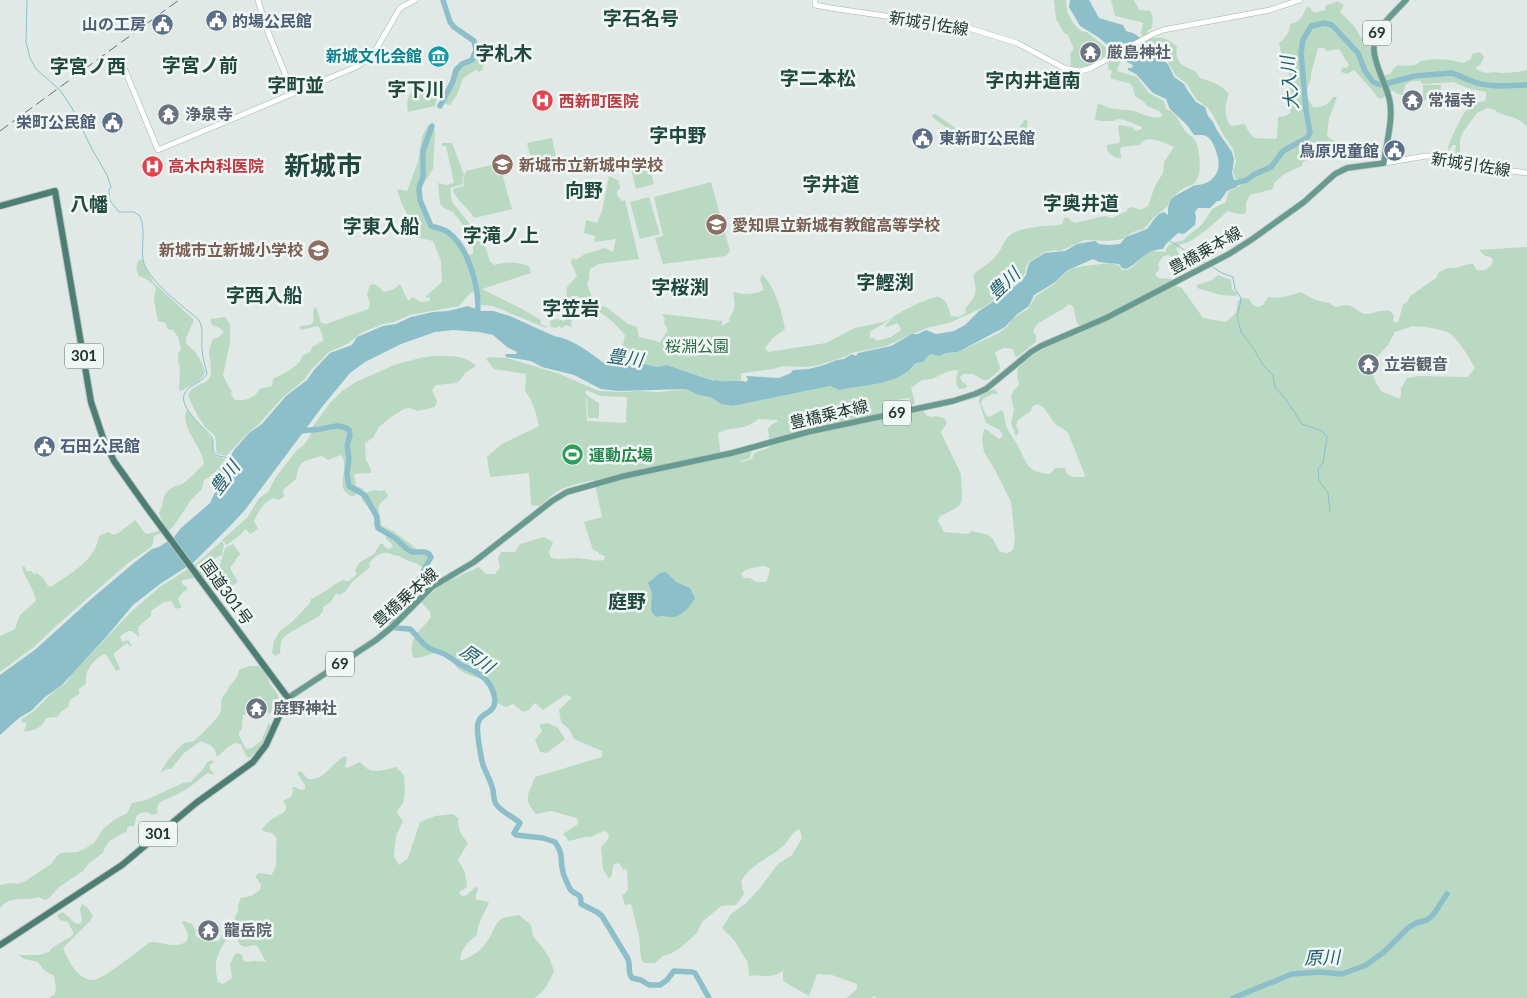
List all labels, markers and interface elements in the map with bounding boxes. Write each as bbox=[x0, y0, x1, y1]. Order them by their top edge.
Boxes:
district label: 字石名号 bbox=[603, 6, 679, 29]
street label: 新城引佐線 bbox=[888, 7, 970, 38]
public building icon: 的場公民館 bbox=[204, 9, 228, 33]
place label: 的場公民館 bbox=[232, 11, 312, 30]
public building icon: 山の工房 bbox=[150, 12, 174, 36]
place label: 山の工房 bbox=[82, 14, 146, 33]
road number: 69 bbox=[1363, 20, 1391, 46]
temple icon: 厳島神社 bbox=[1079, 40, 1103, 64]
district label: 字札木 bbox=[475, 41, 533, 64]
place label: 厳島神社 bbox=[1107, 42, 1171, 61]
museum icon: 新城文化会館 bbox=[426, 44, 450, 68]
place label: 新城文化会館 bbox=[326, 46, 422, 65]
district label: 字宮ノ前 bbox=[162, 53, 238, 76]
water label: 大入川 bbox=[1276, 53, 1302, 111]
district label: 字宮ノ西 bbox=[50, 54, 126, 77]
district label: 字二本松 bbox=[780, 66, 856, 89]
district label: 字内井道南 bbox=[985, 68, 1081, 91]
district label: 字町並 bbox=[267, 73, 325, 96]
district label: 字下川 bbox=[387, 77, 445, 100]
temple icon: 常福寺 bbox=[1400, 88, 1424, 112]
hospital icon: 西新町医院 bbox=[531, 89, 555, 113]
place label: 常福寺 bbox=[1428, 90, 1476, 109]
place label: 西新町医院 bbox=[559, 91, 639, 110]
temple icon: 浄泉寺 bbox=[157, 102, 181, 126]
place label: 浄泉寺 bbox=[185, 104, 233, 123]
public building icon: 栄町公民館 bbox=[100, 110, 124, 134]
place label: 栄町公民館 bbox=[16, 112, 96, 131]
district label: 字中野 bbox=[649, 123, 707, 146]
public building icon: 東新町公民館 bbox=[911, 126, 935, 150]
place label: 東新町公民館 bbox=[939, 128, 1035, 147]
public building icon: 鳥原児童館 bbox=[1383, 139, 1407, 163]
place label: 鳥原児童館 bbox=[1299, 141, 1379, 160]
street label: 新城引佐線 bbox=[1430, 148, 1512, 179]
district label: 新城市 bbox=[284, 149, 362, 181]
school or university icon: 新城市立新城中学校 bbox=[491, 153, 515, 177]
hospital icon: 高木内科医院 bbox=[140, 154, 164, 178]
place label: 新城市立新城中学校 bbox=[519, 155, 663, 174]
place label: 高木内科医院 bbox=[168, 156, 264, 175]
district label: 字井道 bbox=[802, 172, 860, 195]
district label: 向野 bbox=[565, 178, 603, 201]
district label: 字奥井道 bbox=[1043, 191, 1119, 214]
district label: 八幡 bbox=[70, 192, 108, 215]
school or university icon: 愛知県立新城有教館高等学校 bbox=[704, 213, 728, 237]
district label: 字東入船 bbox=[343, 214, 420, 237]
place label: 愛知県立新城有教館高等学校 bbox=[732, 215, 940, 234]
street label: 豊橋乗本線 bbox=[1165, 222, 1244, 277]
district label: 字滝ノ上 bbox=[463, 223, 539, 246]
school or university icon: 新城市立新城小学校 bbox=[307, 238, 331, 262]
place label: 新城市立新城小学校 bbox=[159, 240, 303, 259]
water label: 豊川 bbox=[983, 261, 1025, 304]
district label: 字鰹渕 bbox=[856, 270, 914, 293]
district label: 字桜渕 bbox=[651, 275, 709, 298]
district label: 字西入船 bbox=[226, 283, 303, 306]
district label: 字笠岩 bbox=[542, 296, 600, 319]
park label: 桜淵公園 bbox=[665, 336, 729, 355]
road number: 301 bbox=[65, 344, 103, 368]
water label: 豊川 bbox=[606, 344, 646, 371]
temple icon: 立岩観音 bbox=[1356, 352, 1380, 376]
place label: 立岩観音 bbox=[1384, 354, 1448, 373]
street label: 豊橋乗本線 bbox=[788, 395, 870, 432]
road number: 69 bbox=[883, 400, 911, 426]
public building icon: 石田公民館 bbox=[32, 434, 56, 458]
place label: 石田公民館 bbox=[60, 436, 140, 455]
sports icon: 運動広場 bbox=[561, 443, 585, 467]
place label: 運動広場 bbox=[589, 445, 653, 464]
water label: 豊川 bbox=[205, 455, 245, 498]
street label: 国道301号 bbox=[197, 555, 257, 628]
street label: 豊橋乗本線 bbox=[368, 563, 441, 630]
district label: 庭野 bbox=[608, 589, 646, 612]
water label: 原川 bbox=[456, 639, 500, 678]
road number: 69 bbox=[326, 652, 354, 676]
temple icon: 庭野神社 bbox=[245, 696, 269, 720]
place label: 庭野神社 bbox=[273, 698, 337, 717]
road number: 301 bbox=[139, 822, 177, 846]
temple icon: 龍岳院 bbox=[196, 918, 220, 942]
place label: 龍岳院 bbox=[224, 920, 272, 939]
water label: 原川 bbox=[1304, 945, 1342, 969]

